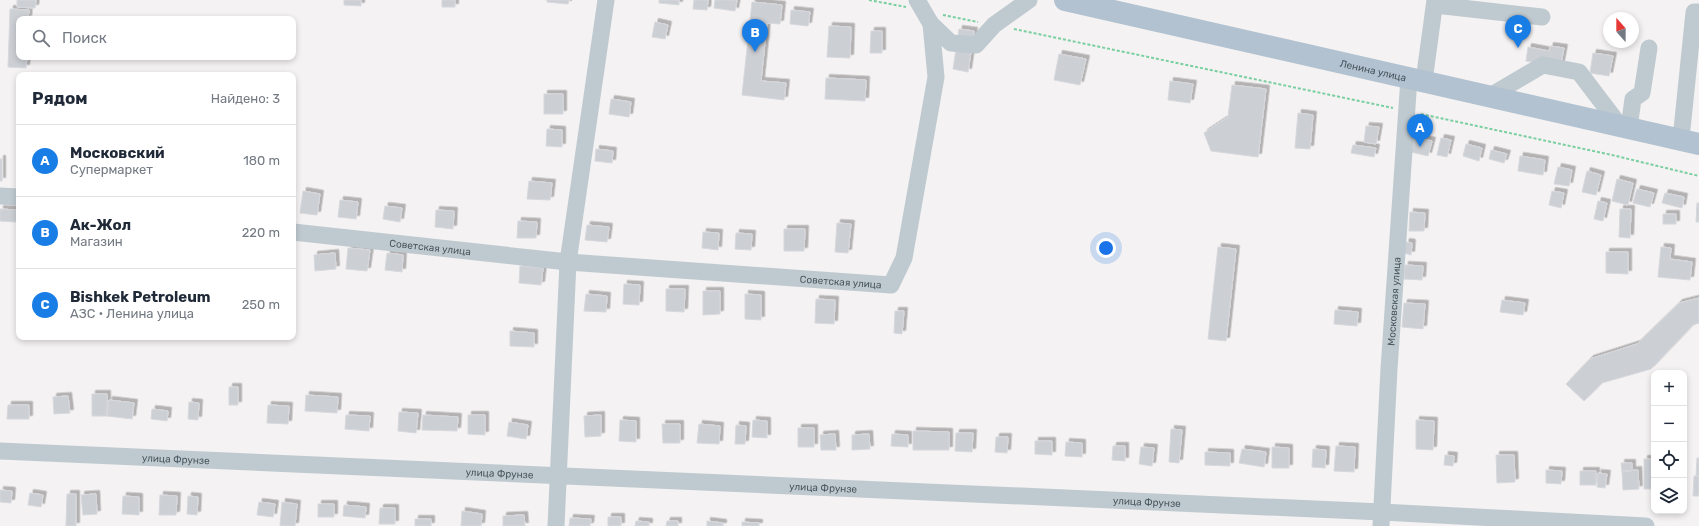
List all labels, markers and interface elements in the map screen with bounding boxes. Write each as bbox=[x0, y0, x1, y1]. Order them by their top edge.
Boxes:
north arrow bbox=[1603, 12, 1639, 48]
pin: C bbox=[1505, 15, 1531, 48]
search box bbox=[16, 16, 296, 60]
pin: B bbox=[742, 19, 768, 52]
icon: search bbox=[30, 27, 52, 49]
text: Поиск bbox=[62, 29, 107, 47]
street label: Ленина улица bbox=[1339, 58, 1407, 84]
text: Рядом bbox=[32, 88, 88, 108]
text: Найдено: 3 bbox=[211, 91, 280, 106]
pin: A bbox=[1407, 114, 1433, 147]
text: Московский bbox=[70, 144, 165, 162]
text: A bbox=[40, 153, 50, 168]
text: 180 m bbox=[243, 153, 280, 168]
text: Супермаркет bbox=[70, 162, 153, 177]
text: Ак-Жол bbox=[70, 216, 131, 234]
text: B bbox=[40, 225, 50, 240]
text: 220 m bbox=[242, 225, 280, 240]
text: Магазин bbox=[70, 234, 123, 249]
street label: Советская улица bbox=[389, 238, 471, 258]
your location bbox=[1096, 238, 1116, 258]
street label: Московская улица bbox=[1386, 257, 1404, 346]
street label: Советская улица bbox=[799, 274, 882, 291]
text: Bishkek Petroleum bbox=[70, 288, 211, 306]
text: C bbox=[40, 297, 50, 312]
text: 250 m bbox=[242, 297, 280, 312]
text: АЗС · Ленина улица bbox=[70, 306, 194, 321]
map controls bbox=[1651, 370, 1687, 514]
button: + bbox=[1651, 370, 1687, 406]
button: − bbox=[1651, 406, 1687, 442]
button: locate bbox=[1651, 442, 1687, 478]
street label: улица Фрунзе bbox=[142, 452, 210, 467]
street label: улица Фрунзе bbox=[465, 467, 534, 482]
button: layers bbox=[1651, 478, 1687, 514]
street label: улица Фрунзе bbox=[789, 481, 858, 496]
street label: улица Фрунзе bbox=[1113, 495, 1181, 510]

